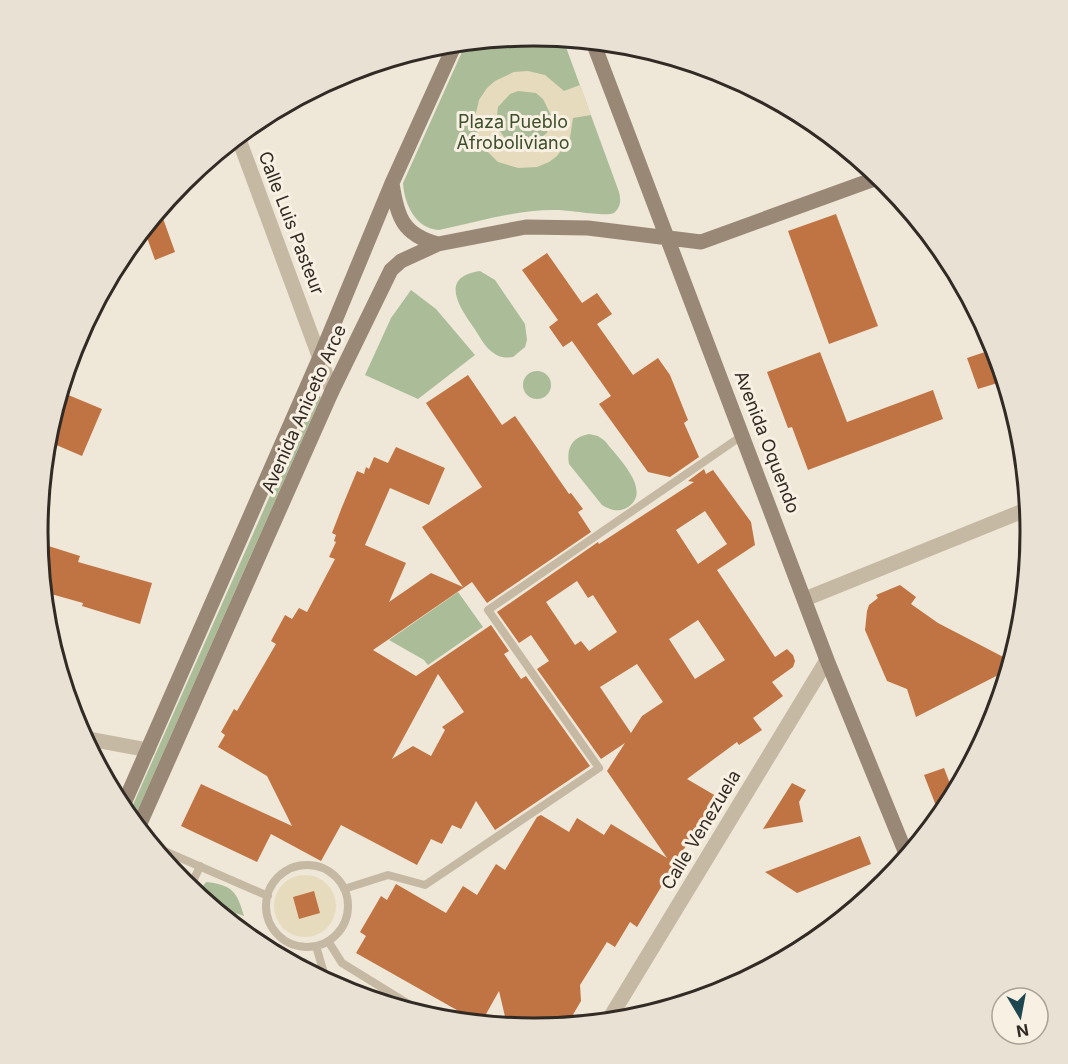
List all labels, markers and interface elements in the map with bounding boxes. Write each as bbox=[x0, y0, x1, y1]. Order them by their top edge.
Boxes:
park label: Plaza Pueblo Afroboliviano bbox=[457, 111, 569, 153]
street label: Calle Luis Pasteur bbox=[254, 148, 329, 298]
street label: Avenida Aniceto Arce bbox=[257, 321, 350, 496]
street label: Avenida Oquendo bbox=[731, 368, 804, 516]
street label: Calle Venezuela bbox=[657, 766, 745, 893]
north arrow bbox=[990, 986, 1050, 1046]
text: N bbox=[1015, 1020, 1030, 1042]

